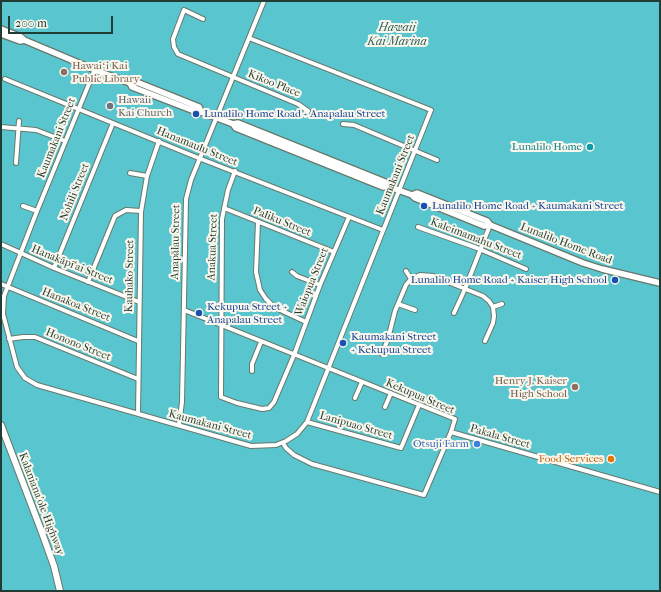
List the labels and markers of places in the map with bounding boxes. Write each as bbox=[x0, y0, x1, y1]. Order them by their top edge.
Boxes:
place label: Hawaiʻi Kai Public Library bbox=[72, 59, 140, 85]
marker: Hawaiʻi Kai Public Library bbox=[59, 67, 69, 77]
place label: Hawaii Kai Church bbox=[118, 93, 172, 119]
marker: Hawaii Kai Church bbox=[105, 101, 115, 111]
place label: Lunalilo Home Road + Anapalau Street bbox=[204, 107, 385, 121]
marker: Lunalilo Home Road + Anapalau Street bbox=[191, 109, 201, 119]
place label: Lunalilo Home bbox=[512, 140, 582, 154]
marker: Lunalilo Home bbox=[585, 142, 595, 152]
place label: Lunalilo Home Road + Kaumakani Street bbox=[432, 199, 623, 213]
marker: Lunalilo Home Road + Kaumakani Street bbox=[419, 201, 429, 211]
place label: Lunalilo Home Road + Kaiser High School bbox=[411, 273, 607, 287]
marker: Lunalilo Home Road + Kaiser High School bbox=[610, 275, 620, 285]
place label: Kekupua Street + Anapalau Street bbox=[207, 300, 287, 326]
marker: Kekupua Street + Anapalau Street bbox=[194, 308, 204, 318]
place label: Kaumakani Street + Kekupua Street bbox=[351, 330, 436, 356]
marker: Kaumakani Street + Kekupua Street bbox=[338, 338, 348, 348]
place label: Henry J. Kaiser High School bbox=[495, 374, 567, 400]
marker: Henry J. Kaiser High School bbox=[570, 382, 580, 392]
place label: Otsuji Farm bbox=[413, 437, 469, 451]
marker: Otsuji Farm bbox=[472, 439, 482, 449]
place label: Food Services bbox=[539, 452, 603, 466]
marker: Food Services bbox=[606, 454, 616, 464]

